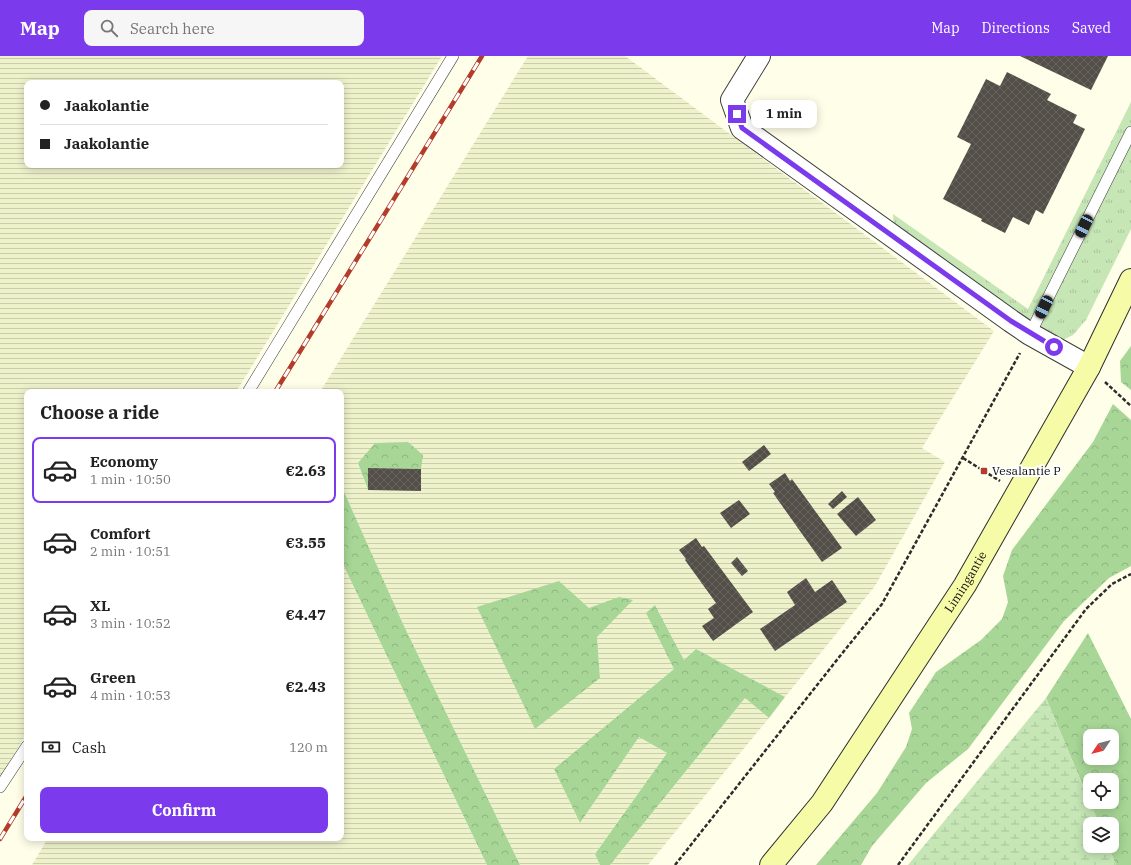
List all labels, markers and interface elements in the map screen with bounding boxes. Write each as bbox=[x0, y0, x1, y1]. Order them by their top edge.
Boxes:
search box bbox=[84, 10, 364, 46]
text: Map bbox=[20, 16, 60, 40]
icon: search bbox=[98, 17, 120, 39]
text: Search here bbox=[130, 19, 214, 38]
text: Map bbox=[931, 19, 960, 37]
text: Directions bbox=[982, 19, 1050, 37]
text: Saved bbox=[1072, 19, 1111, 37]
text: Jaakolantie bbox=[64, 96, 149, 115]
callout: 1 min bbox=[751, 100, 817, 128]
route end bbox=[728, 105, 746, 123]
text: 1 min bbox=[766, 105, 802, 122]
text: Jaakolantie bbox=[64, 134, 149, 153]
car bbox=[1073, 213, 1095, 239]
car bbox=[1033, 294, 1055, 320]
route start bbox=[1045, 338, 1063, 356]
text: Choose a ride bbox=[40, 401, 159, 424]
icon: car bbox=[42, 452, 78, 488]
text: Economy bbox=[90, 452, 158, 471]
text: €2.63 bbox=[285, 461, 326, 480]
place label: Vesalantie P bbox=[992, 463, 1061, 478]
marker: Vesalantie P bbox=[979, 466, 989, 476]
text: 1 min · 10:50 bbox=[90, 471, 171, 488]
icon: car bbox=[42, 524, 78, 560]
text: Comfort bbox=[90, 524, 150, 543]
text: €3.55 bbox=[285, 533, 326, 552]
text: 2 min · 10:51 bbox=[90, 543, 171, 560]
street label: Limingantie bbox=[941, 548, 990, 615]
icon: car bbox=[42, 596, 78, 632]
text: XL bbox=[90, 596, 110, 615]
text: €4.47 bbox=[285, 605, 326, 624]
text: 3 min · 10:52 bbox=[90, 615, 171, 632]
icon: car bbox=[42, 668, 78, 704]
text: Green bbox=[90, 668, 136, 687]
text: €2.43 bbox=[285, 677, 326, 696]
text: 4 min · 10:53 bbox=[90, 687, 171, 704]
north arrow bbox=[1083, 729, 1119, 765]
map controls bbox=[1083, 729, 1119, 853]
icon: cash bbox=[40, 736, 62, 758]
text: Cash bbox=[72, 738, 106, 757]
text: 120 m bbox=[289, 739, 328, 756]
button: locate bbox=[1083, 773, 1119, 809]
button: Confirm bbox=[40, 787, 328, 833]
button: layers bbox=[1083, 817, 1119, 853]

